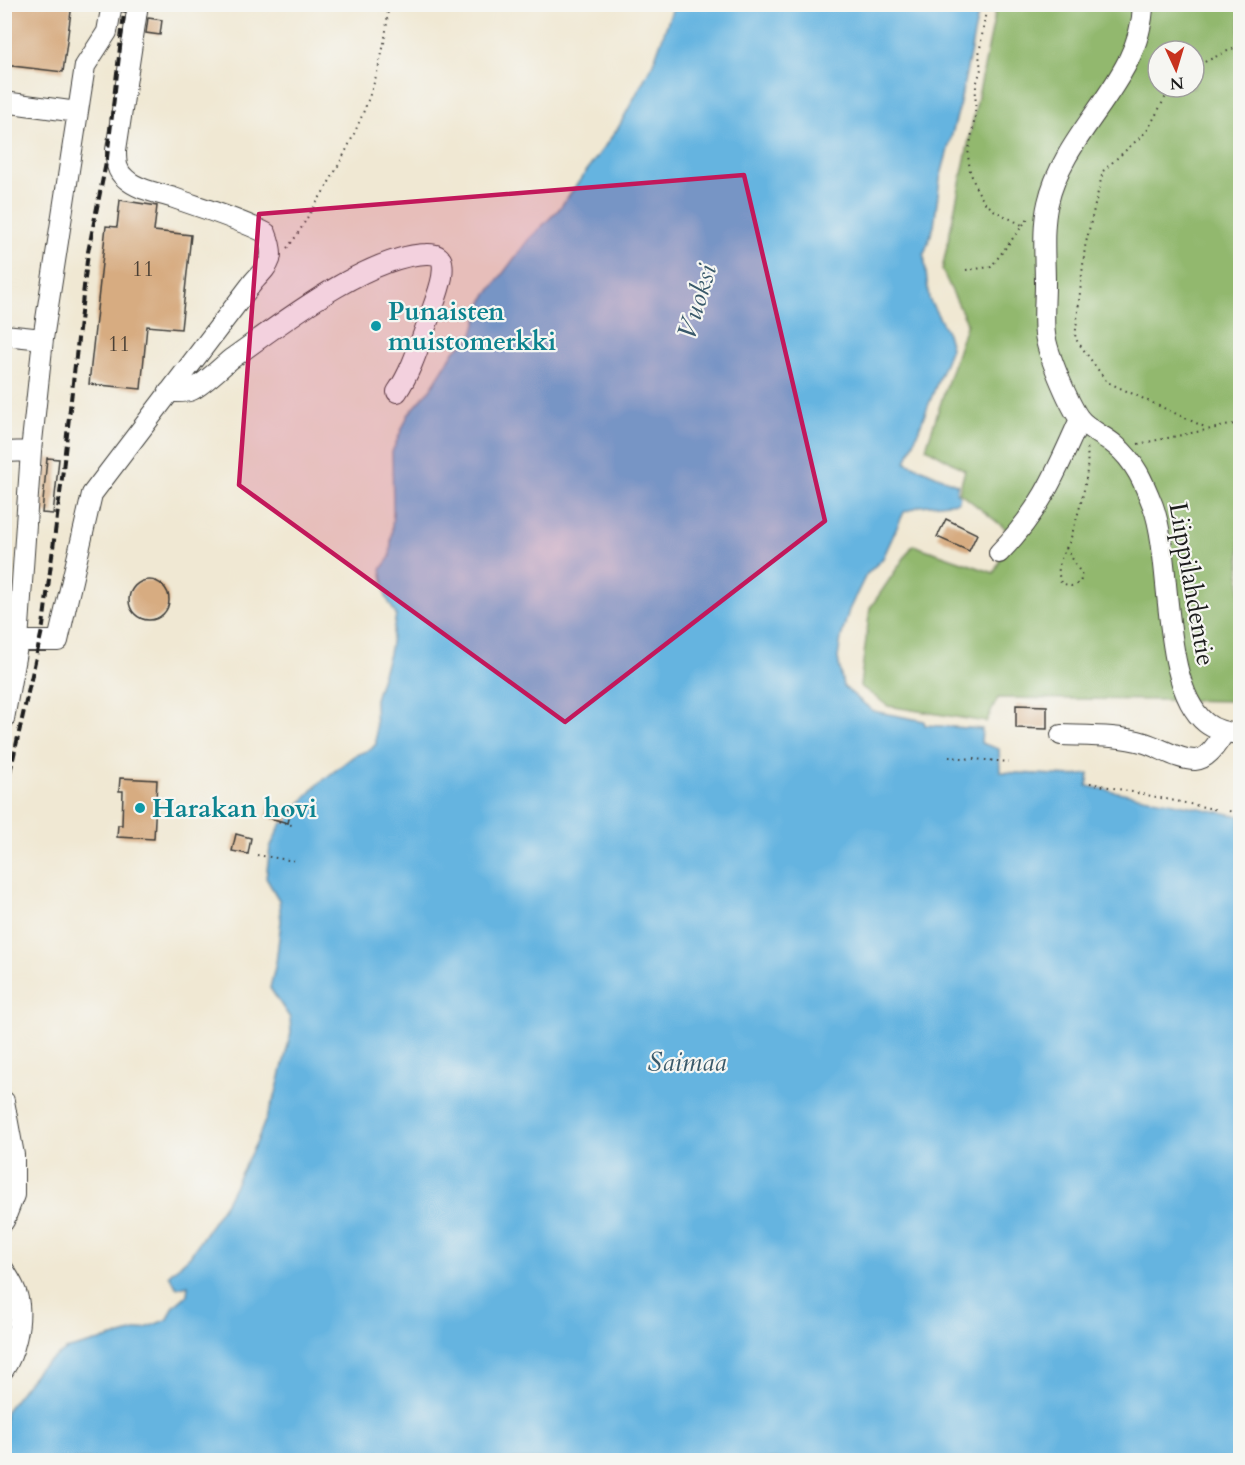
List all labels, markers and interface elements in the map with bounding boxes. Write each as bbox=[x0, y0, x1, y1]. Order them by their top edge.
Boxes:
north arrow bbox=[1146, 39, 1206, 99]
text: N bbox=[1169, 72, 1185, 94]
house number: 11 bbox=[132, 254, 154, 284]
water label: Vuoksi bbox=[668, 259, 726, 344]
place label: Punaisten muistomerkki bbox=[388, 294, 556, 359]
marker: Punaisten muistomerkki bbox=[369, 319, 383, 333]
house number: 11 bbox=[108, 329, 130, 359]
street label: Liippilahdentie bbox=[1160, 500, 1224, 668]
place label: Harakan hovi bbox=[152, 791, 317, 826]
marker: Harakan hovi bbox=[133, 801, 147, 815]
water label: Saimaa bbox=[647, 1044, 727, 1081]

